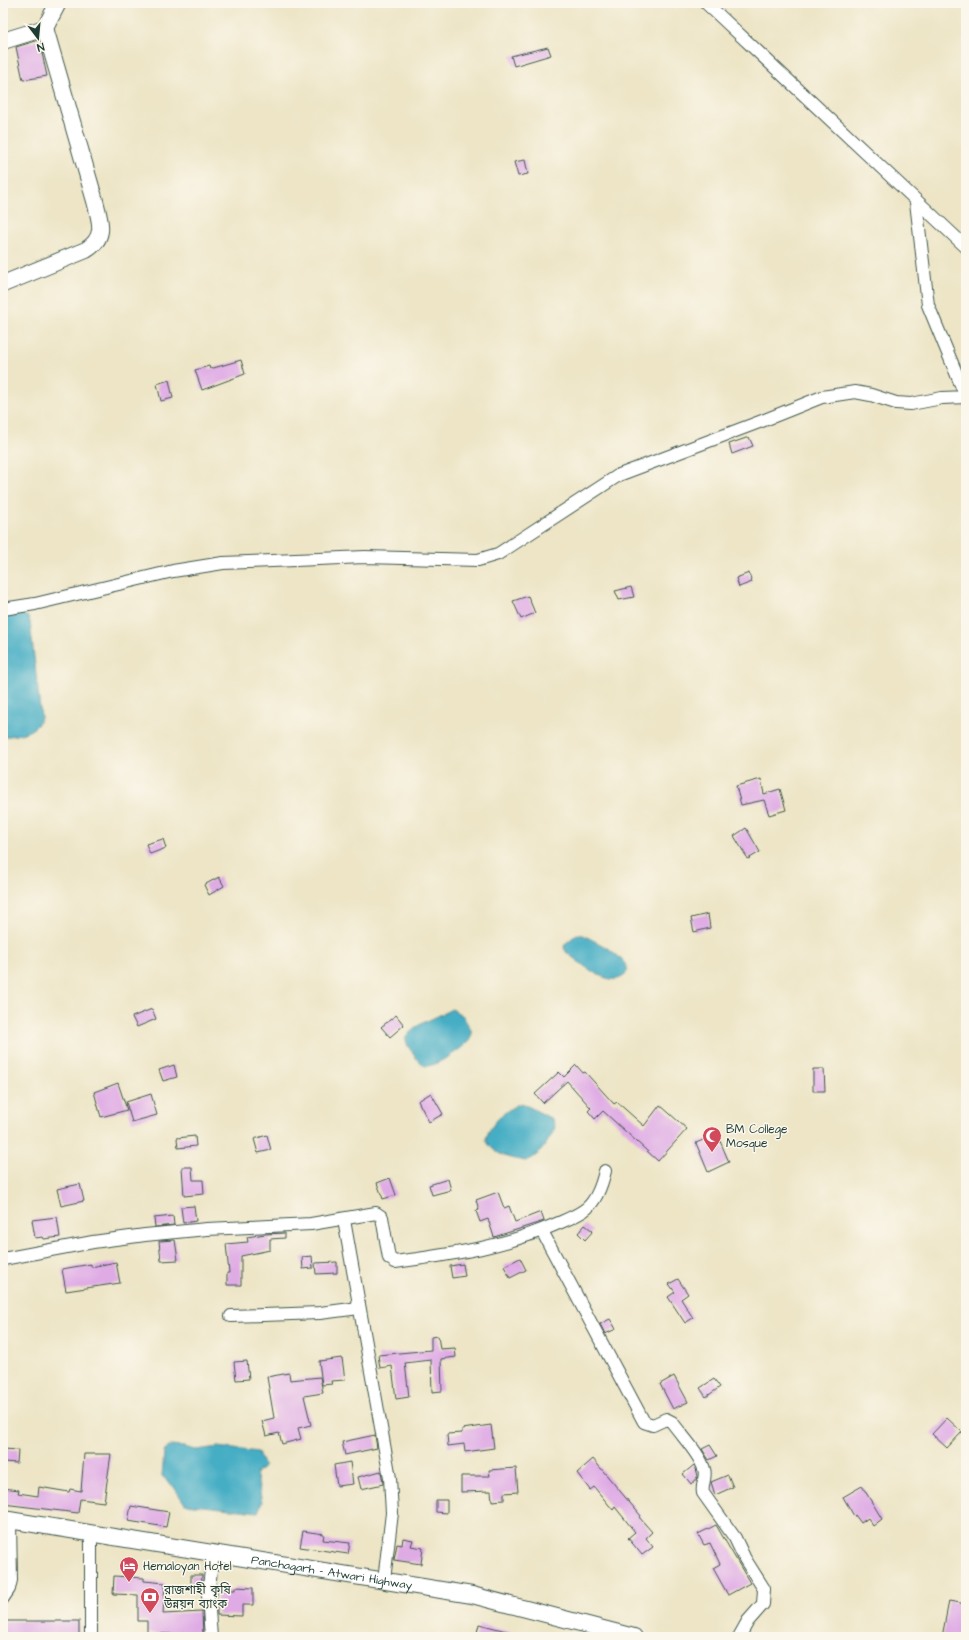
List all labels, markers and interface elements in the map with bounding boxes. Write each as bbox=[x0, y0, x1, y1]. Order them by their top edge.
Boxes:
north arrow bbox=[18, 18, 58, 58]
text: N bbox=[35, 39, 46, 55]
place label: BM College Mosque bbox=[726, 1121, 788, 1152]
mosque icon: BM College Mosque bbox=[701, 1125, 723, 1153]
street label: Panchagarh - Atwari Highway bbox=[250, 1551, 414, 1595]
hotel icon: Hemaloyan Hotel bbox=[118, 1555, 140, 1583]
place label: Hemaloyan Hotel bbox=[143, 1558, 232, 1576]
place label: রাজশাহী কৃষি উন্নয়ন ব্যাংক bbox=[163, 1582, 231, 1613]
bank icon: রাজশাহী কৃষি উন্নয়ন ব্যাংক bbox=[139, 1586, 161, 1614]

